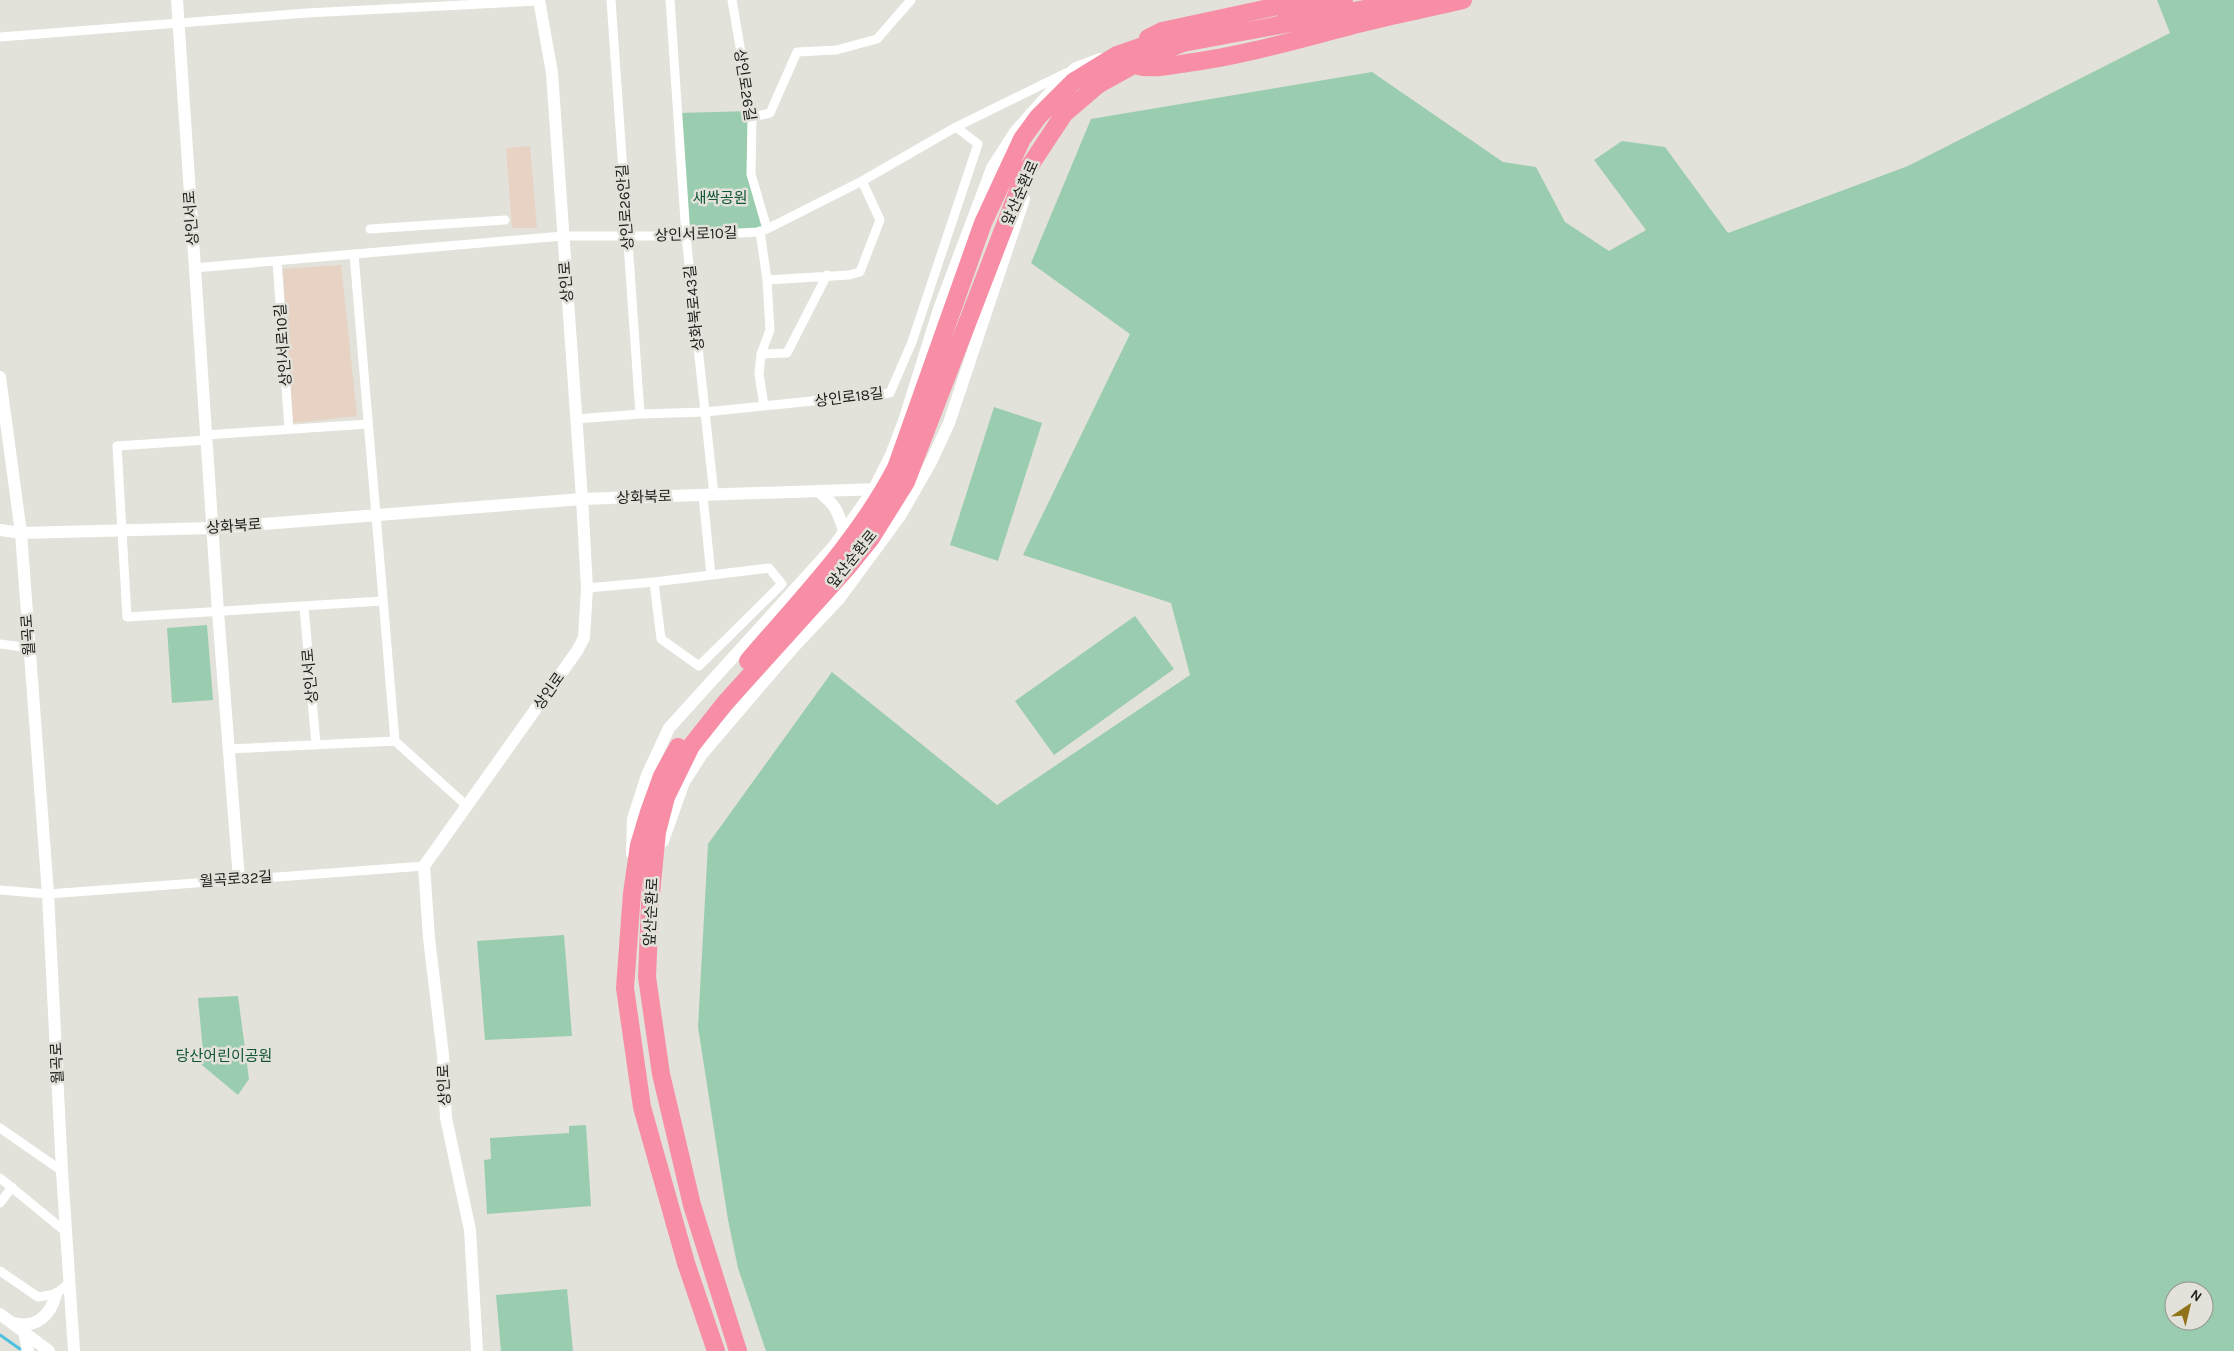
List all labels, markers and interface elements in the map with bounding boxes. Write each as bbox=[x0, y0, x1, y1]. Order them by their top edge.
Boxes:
street label: 상인로26길 bbox=[730, 48, 760, 122]
street label: 앞산순환로 bbox=[998, 158, 1042, 228]
street label: 상인로26안길 bbox=[613, 163, 637, 251]
park label: 새싹공원 bbox=[692, 189, 748, 207]
street label: 상인서로 bbox=[180, 190, 202, 246]
street label: 상인서로10길 bbox=[654, 224, 738, 244]
street label: 상인로 bbox=[556, 261, 576, 303]
street label: 상화북로43길 bbox=[681, 264, 707, 352]
street label: 상인서로10길 bbox=[271, 303, 295, 387]
street label: 상인로18길 bbox=[813, 384, 885, 410]
street label: 상화북로 bbox=[616, 487, 672, 507]
street label: 상화북로 bbox=[206, 515, 262, 537]
street label: 앞산순환로 bbox=[823, 527, 881, 591]
street label: 월곡로 bbox=[18, 614, 38, 656]
street label: 상인서로 bbox=[299, 648, 321, 704]
street label: 상인로 bbox=[530, 669, 568, 713]
street label: 월곡로32길 bbox=[199, 867, 273, 891]
street label: 앞산순환로 bbox=[640, 877, 662, 947]
street label: 월곡로 bbox=[47, 1042, 67, 1084]
park label: 당산어린이공원 bbox=[176, 1047, 272, 1065]
street label: 상인로 bbox=[434, 1064, 454, 1106]
north arrow bbox=[2164, 1281, 2214, 1331]
text: N bbox=[2187, 1286, 2205, 1306]

